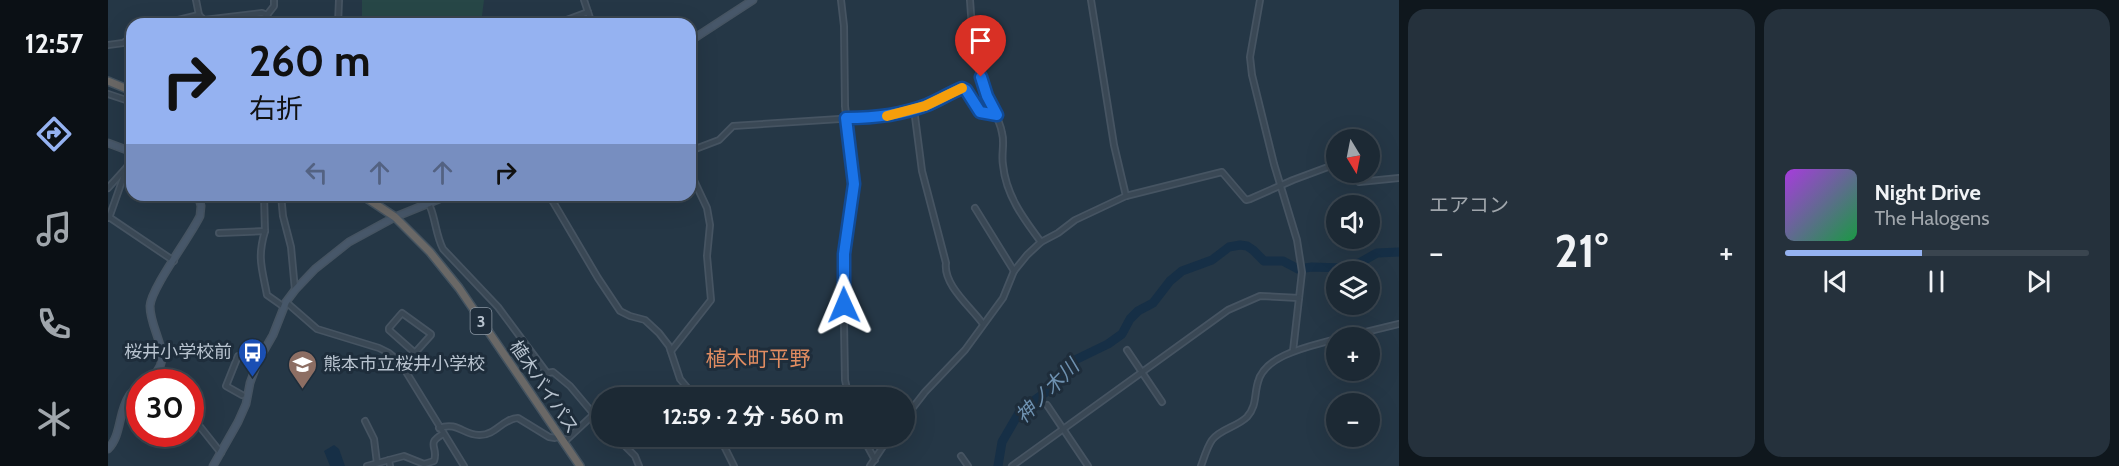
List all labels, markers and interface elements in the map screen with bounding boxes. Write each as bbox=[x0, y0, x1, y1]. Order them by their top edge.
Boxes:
pin bbox=[955, 15, 1006, 77]
icon: arrive bbox=[964, 24, 997, 57]
text: 12:57 bbox=[25, 27, 83, 60]
text: 260 m bbox=[249, 35, 370, 87]
icon: right bbox=[150, 42, 228, 120]
text: 右折 bbox=[249, 92, 303, 125]
icon: directions bbox=[33, 113, 75, 155]
north arrow bbox=[1326, 129, 1380, 183]
map controls bbox=[1326, 129, 1380, 447]
icon: left bbox=[300, 156, 333, 189]
icon: ahead bbox=[363, 156, 396, 189]
icon: ahead bbox=[426, 156, 459, 189]
icon: right bbox=[489, 156, 522, 189]
text: Night Drive bbox=[1875, 179, 1981, 206]
text: エアコン bbox=[1429, 193, 1509, 217]
button: sound bbox=[1326, 195, 1380, 249]
text: The Halogens bbox=[1875, 206, 1989, 230]
icon: music bbox=[33, 208, 75, 250]
text: 21° bbox=[1555, 224, 1608, 278]
text: − bbox=[1429, 232, 1444, 272]
text: + bbox=[1719, 232, 1733, 272]
button: layers bbox=[1326, 261, 1380, 315]
icon: previous bbox=[1819, 265, 1852, 298]
icon: pause bbox=[1920, 265, 1953, 298]
icon: next bbox=[2022, 265, 2055, 298]
position arrow bbox=[812, 273, 876, 337]
icon: phone bbox=[33, 303, 75, 345]
road number: 3 bbox=[470, 308, 492, 334]
button: + bbox=[1326, 327, 1380, 381]
bus stop icon: 桜井小学校前 bbox=[237, 336, 269, 378]
street label: 植木バイパス bbox=[505, 336, 583, 438]
place label: 桜井小学校前 bbox=[124, 341, 232, 363]
district label: 植木町平野 bbox=[706, 346, 811, 371]
school or university icon: 熊本市立桜井小学校 bbox=[286, 348, 318, 390]
place label: 熊本市立桜井小学校 bbox=[323, 353, 485, 375]
water label: 神ノ木川 bbox=[1010, 353, 1085, 428]
speed limit sign: 30 bbox=[126, 369, 204, 447]
button: − bbox=[1326, 393, 1380, 447]
icon: climate bbox=[33, 398, 75, 440]
text: 12:59 · 2 分 · 560 m bbox=[662, 403, 844, 430]

